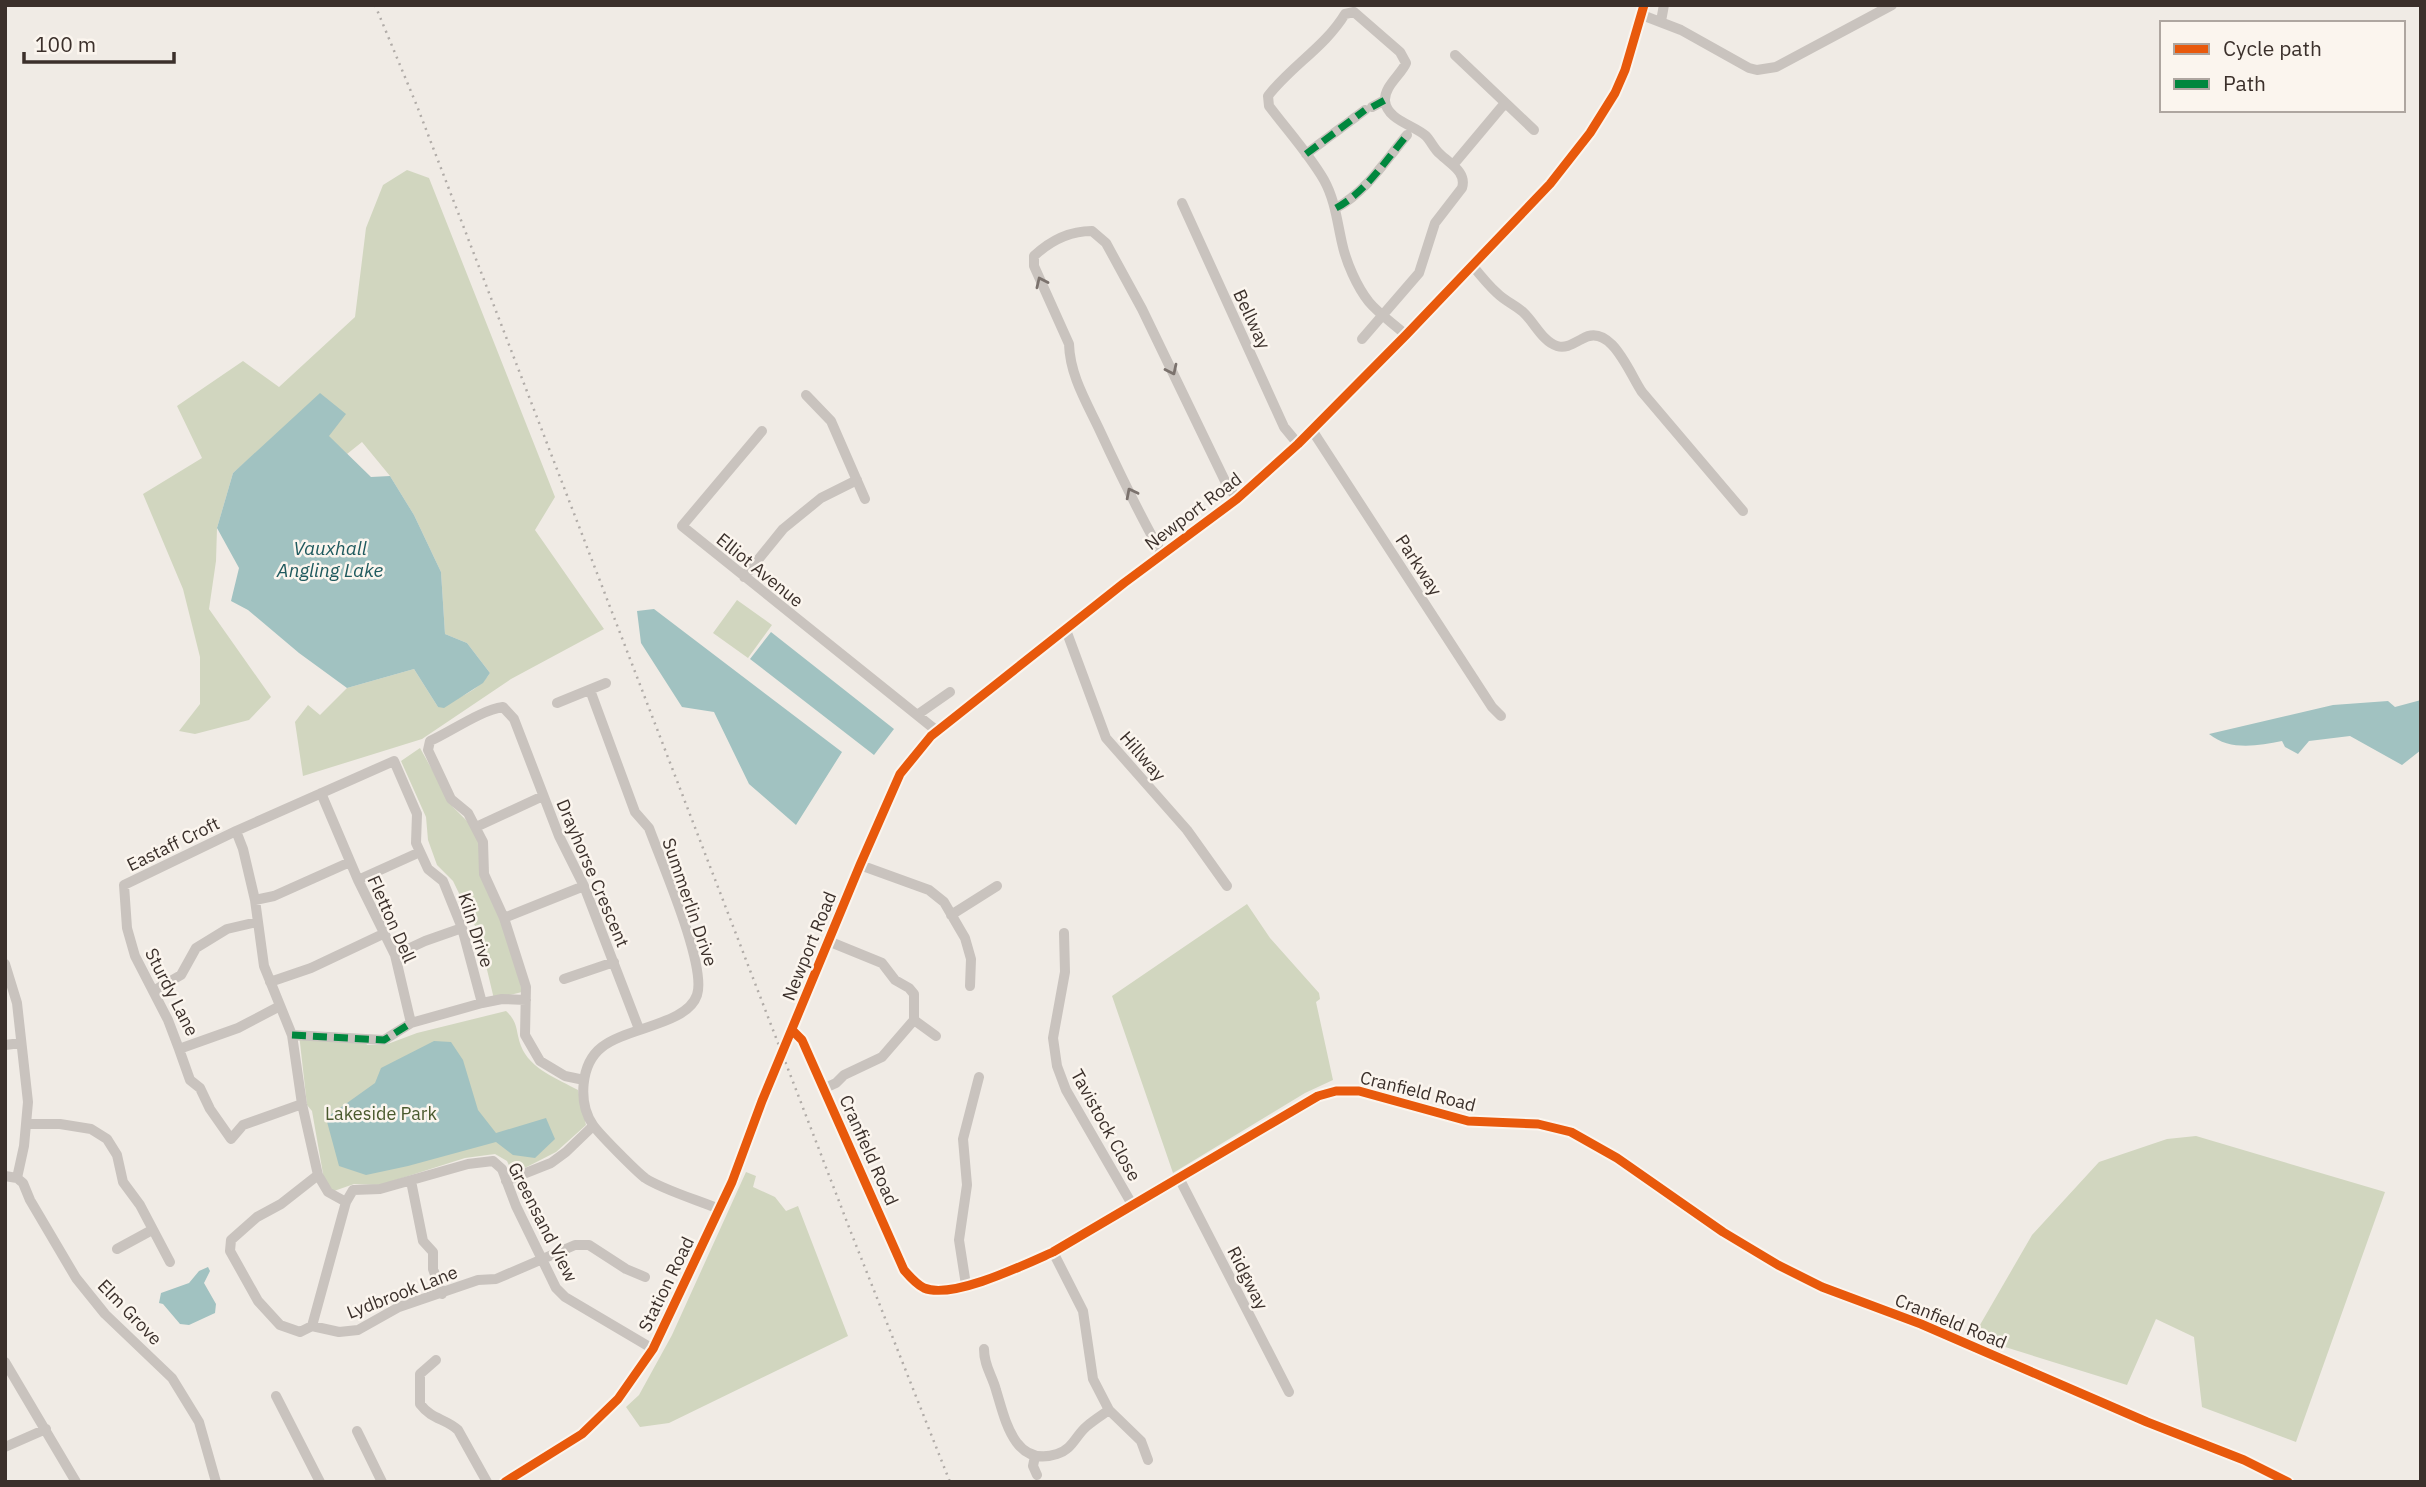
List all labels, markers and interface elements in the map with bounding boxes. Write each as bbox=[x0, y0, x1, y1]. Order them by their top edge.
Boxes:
scale bar bbox=[24, 21, 175, 65]
legend bbox=[2160, 21, 2405, 112]
text: 100 m bbox=[35, 30, 96, 58]
text: Cycle path bbox=[2223, 34, 2322, 62]
text: Path bbox=[2223, 69, 2266, 97]
one-way arrow bbox=[1035, 277, 1049, 289]
street label: Bellway bbox=[1228, 285, 1276, 353]
one-way arrow bbox=[1163, 363, 1177, 375]
street label: Newport Road bbox=[1140, 467, 1246, 555]
one-way arrow bbox=[1125, 488, 1139, 500]
street label: Elliot Avenue bbox=[712, 528, 808, 612]
street label: Parkway bbox=[1391, 530, 1447, 600]
water label: Vauxhall Angling Lake bbox=[276, 536, 383, 582]
street label: Hillway bbox=[1115, 726, 1171, 786]
street label: Drayhorse Crescent bbox=[551, 795, 635, 951]
street label: Eastaff Croft bbox=[123, 812, 223, 876]
street label: Summerlin Drive bbox=[657, 835, 723, 969]
street label: Fletton Dell bbox=[362, 872, 422, 966]
street label: Newport Road bbox=[777, 888, 841, 1004]
street label: Kiln Drive bbox=[453, 890, 499, 970]
street label: Sturdy Lane bbox=[140, 944, 204, 1040]
street label: Tavistock Close bbox=[1066, 1065, 1146, 1185]
street label: Cranfield Road bbox=[1358, 1065, 1478, 1117]
street label: Cranfield Road bbox=[834, 1091, 904, 1209]
park label: Lakeside Park bbox=[325, 1102, 437, 1125]
street label: Greensand View bbox=[503, 1158, 583, 1286]
street label: Station Road bbox=[633, 1233, 699, 1335]
street label: Ridgway bbox=[1222, 1242, 1274, 1314]
street label: Lydbrook Lane bbox=[343, 1260, 461, 1324]
street label: Elm Grove bbox=[93, 1274, 167, 1350]
street label: Cranfield Road bbox=[1892, 1288, 2010, 1354]

